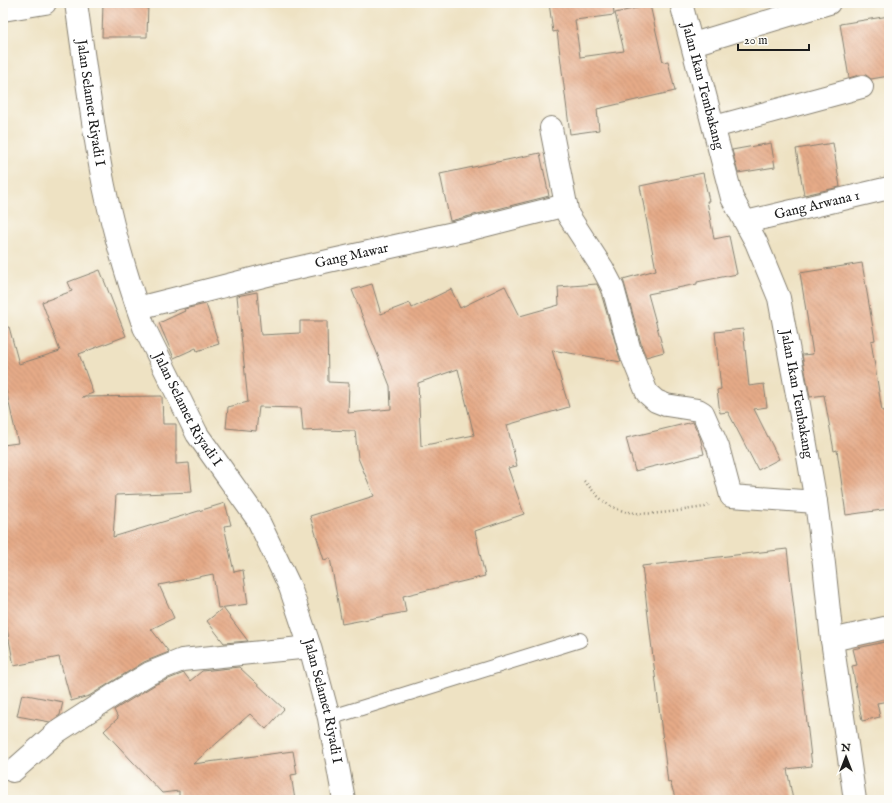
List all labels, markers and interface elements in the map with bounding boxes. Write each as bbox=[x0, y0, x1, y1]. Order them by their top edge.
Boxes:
street label: Jalan Ikan Tembakang bbox=[677, 19, 728, 152]
scale bar bbox=[738, 26, 809, 52]
text: 20 m bbox=[744, 33, 767, 48]
street label: Jalan Selamet Riyadi I bbox=[72, 36, 109, 168]
street label: Gang Arwana 1 bbox=[773, 186, 861, 224]
street label: Gang Mawar bbox=[313, 239, 390, 273]
street label: Jalan Ikan Tembakang bbox=[776, 326, 817, 460]
street label: Jalan Selamet Riyadi I bbox=[148, 347, 226, 470]
street label: Jalan Selamet Riyadi I bbox=[298, 635, 346, 765]
north arrow bbox=[826, 737, 866, 777]
text: N bbox=[840, 741, 851, 755]

